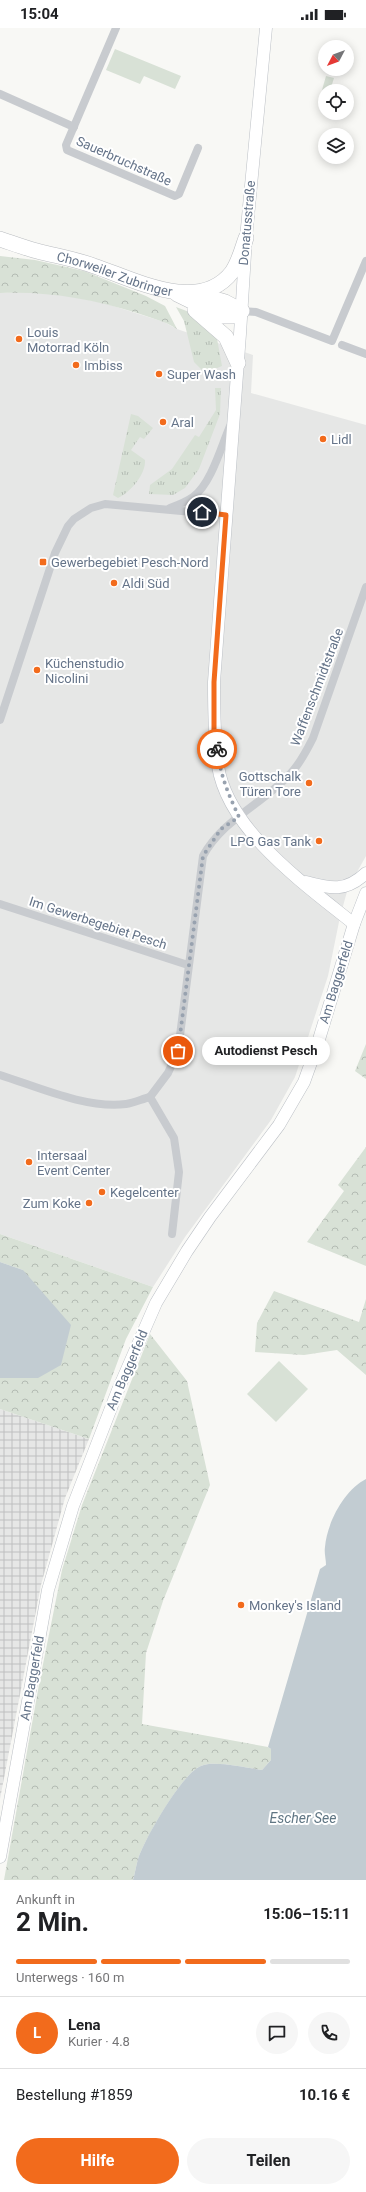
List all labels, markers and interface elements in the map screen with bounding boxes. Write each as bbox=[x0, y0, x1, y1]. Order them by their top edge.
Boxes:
text: 15:04 bbox=[20, 5, 59, 23]
north arrow bbox=[318, 40, 354, 76]
map controls bbox=[318, 40, 354, 164]
button: locate bbox=[318, 84, 354, 120]
button: layers bbox=[318, 128, 354, 164]
street label: Sauerbruchstraße bbox=[74, 133, 174, 189]
street label: Donatusstraße bbox=[236, 180, 258, 266]
street label: Chorweiler Zubringer bbox=[55, 249, 174, 299]
place label: Louis Motorrad Köln bbox=[27, 325, 109, 355]
marker: Louis Motorrad Köln bbox=[14, 334, 24, 344]
place label: Imbiss bbox=[84, 358, 123, 373]
marker: Imbiss bbox=[71, 360, 81, 370]
place label: Super Wash bbox=[167, 367, 236, 382]
marker: Super Wash bbox=[154, 369, 164, 379]
place label: Aral bbox=[171, 415, 194, 430]
marker: Aral bbox=[158, 417, 168, 427]
place label: Lidl bbox=[331, 432, 352, 447]
marker: Lidl bbox=[318, 434, 328, 444]
pin bbox=[185, 495, 219, 529]
icon: home bbox=[191, 501, 213, 523]
place label: Gewerbegebiet Pesch-Nord bbox=[51, 555, 209, 570]
marker: Gewerbegebiet Pesch-Nord bbox=[38, 557, 48, 567]
place label: Aldi Süd bbox=[122, 576, 170, 591]
marker: Aldi Süd bbox=[109, 578, 119, 588]
street label: Waffenschmidtstraße bbox=[288, 626, 346, 748]
place label: Küchenstudio Nicolini bbox=[45, 656, 124, 686]
marker: Küchenstudio Nicolini bbox=[32, 665, 42, 675]
courier bbox=[197, 729, 237, 769]
icon: bike bbox=[206, 738, 228, 760]
place label: Gottschalk Türen Tore bbox=[239, 769, 301, 799]
marker: Gottschalk Türen Tore bbox=[304, 778, 314, 788]
place label: LPG Gas Tank bbox=[230, 834, 311, 849]
marker: LPG Gas Tank bbox=[314, 836, 324, 846]
street label: Im Gewerbegebiet Pesch bbox=[27, 894, 169, 952]
street label: Am Baggerfeld bbox=[316, 939, 356, 1025]
pin bbox=[161, 1034, 195, 1068]
callout: Autodienst Pesch bbox=[202, 1037, 330, 1065]
icon: bag bbox=[167, 1040, 189, 1062]
text: Autodienst Pesch bbox=[215, 1043, 317, 1058]
place label: Intersaal Event Center bbox=[37, 1148, 111, 1178]
marker: Intersaal Event Center bbox=[24, 1157, 34, 1167]
place label: Kegelcenter bbox=[110, 1185, 179, 1200]
marker: Kegelcenter bbox=[97, 1187, 107, 1197]
place label: Zum Koke bbox=[23, 1196, 81, 1211]
marker: Zum Koke bbox=[84, 1198, 94, 1208]
street label: Am Baggerfeld bbox=[103, 1327, 151, 1413]
place label: Monkey's Island bbox=[249, 1598, 341, 1613]
marker: Monkey's Island bbox=[236, 1600, 246, 1610]
street label: Am Baggerfeld bbox=[17, 1634, 47, 1722]
water label: Escher See bbox=[269, 1810, 337, 1826]
text: Ankunft in bbox=[16, 1892, 75, 1907]
text: 15:06–15:11 bbox=[263, 1905, 350, 1923]
text: 2 Min. bbox=[16, 1907, 89, 1937]
text: Unterwegs · 160 m bbox=[16, 1970, 124, 1985]
button: chat bbox=[256, 2012, 298, 2054]
button: phone bbox=[308, 2012, 350, 2054]
text: Lena bbox=[68, 2016, 101, 2034]
text: L bbox=[33, 2024, 41, 2042]
text: Kurier · 4.8 bbox=[68, 2034, 130, 2049]
text: Bestellung #1859 bbox=[16, 2086, 133, 2104]
text: 10.16 € bbox=[299, 2086, 350, 2104]
button: Hilfe bbox=[16, 2138, 179, 2184]
button: Teilen bbox=[187, 2138, 350, 2184]

